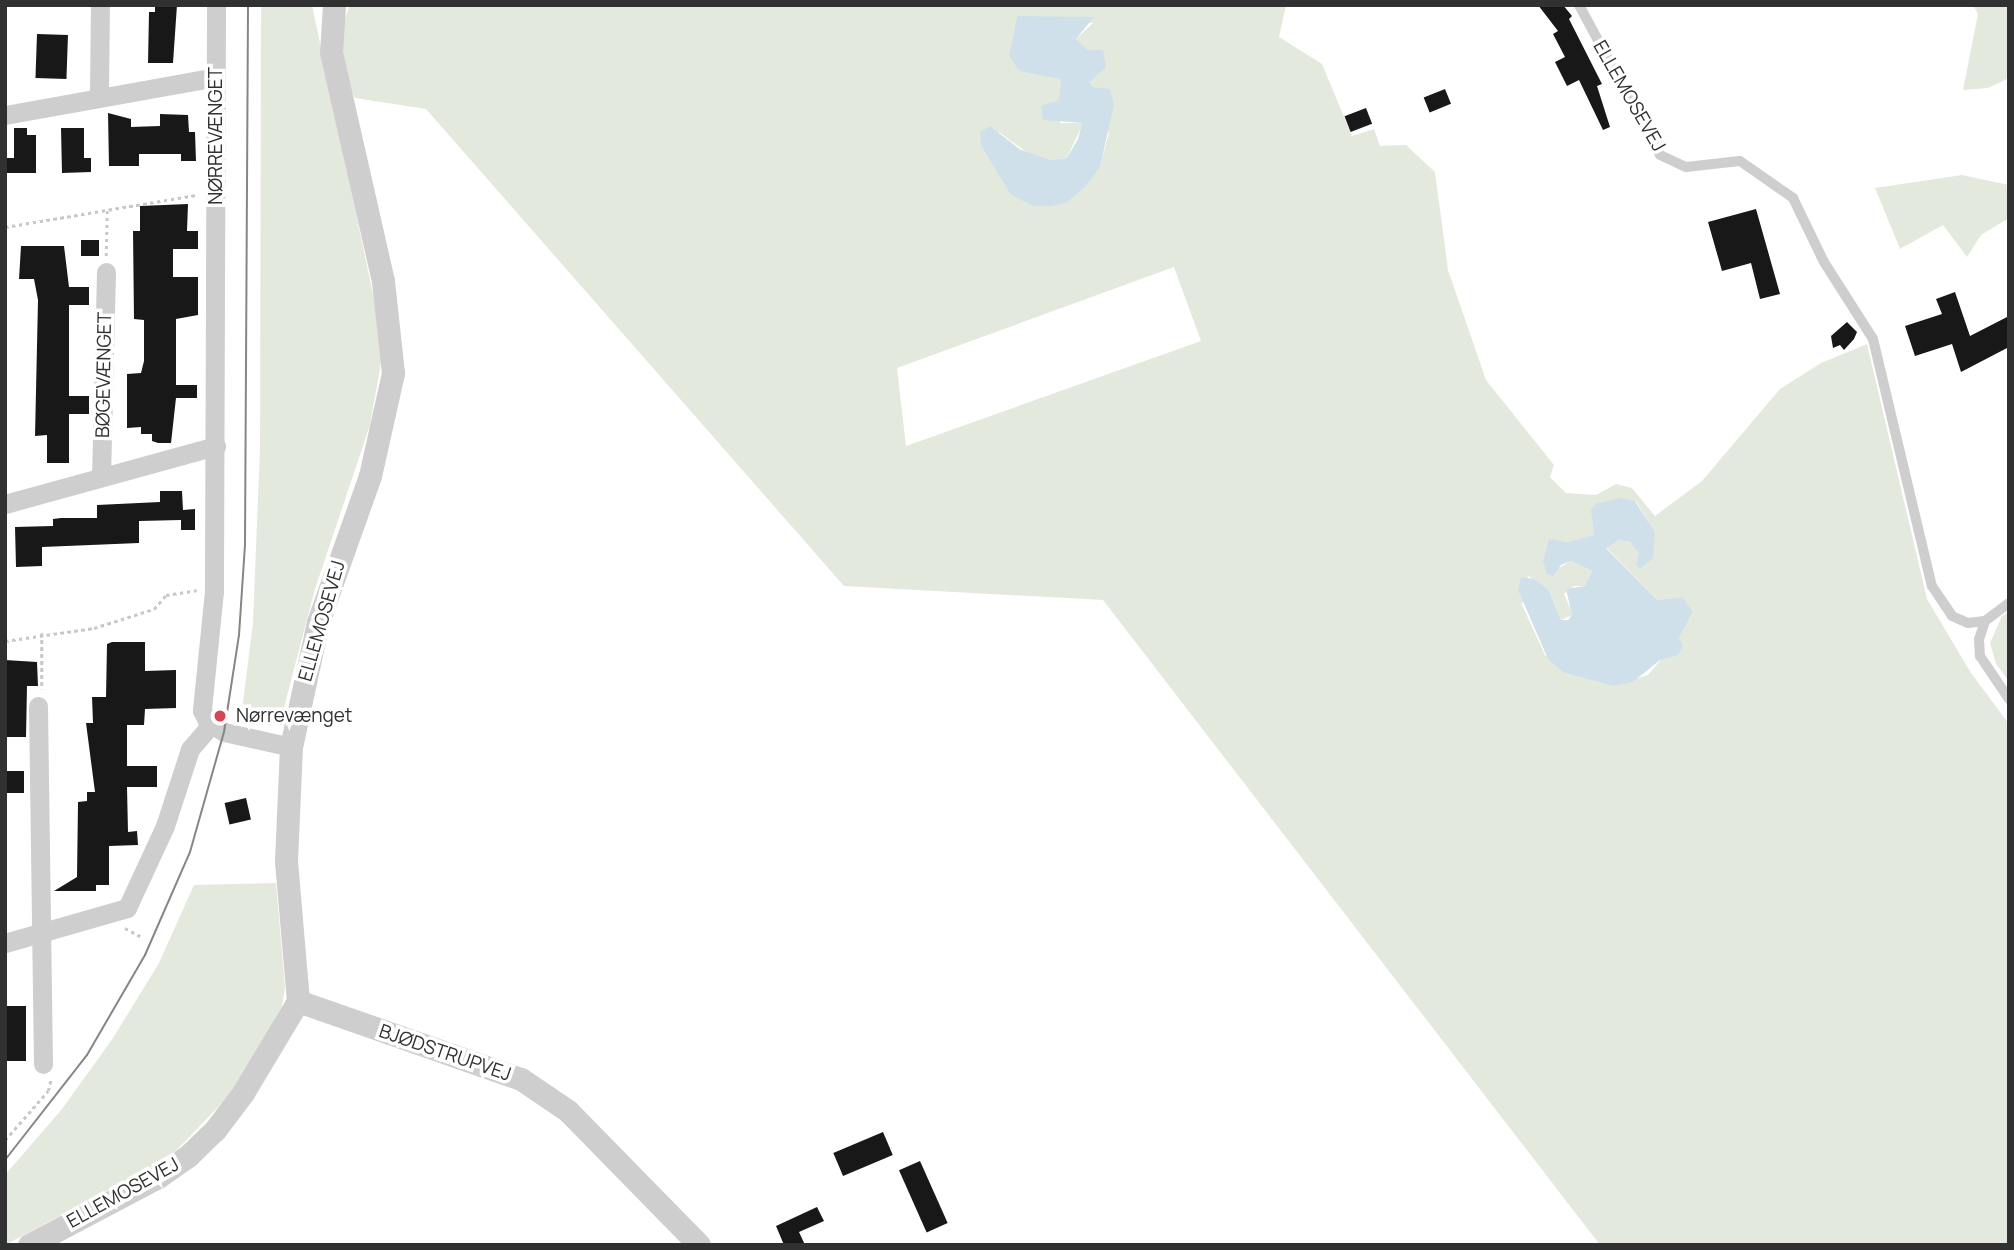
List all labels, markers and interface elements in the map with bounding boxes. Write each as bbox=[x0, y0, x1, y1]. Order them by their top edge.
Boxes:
street label: ELLEMOSEVEJ bbox=[1588, 36, 1670, 156]
street label: NØRREVÆNGET bbox=[205, 67, 227, 205]
street label: BØGEVÆNGET bbox=[92, 312, 116, 438]
street label: ELLEMOSEVEJ bbox=[294, 558, 350, 684]
place label: Nørrevænget bbox=[236, 705, 352, 727]
marker: Nørrevænget bbox=[210, 706, 230, 726]
street label: BJØDSTRUPVEJ bbox=[376, 1020, 514, 1086]
street label: ELLEMOSEVEJ bbox=[63, 1153, 183, 1233]

